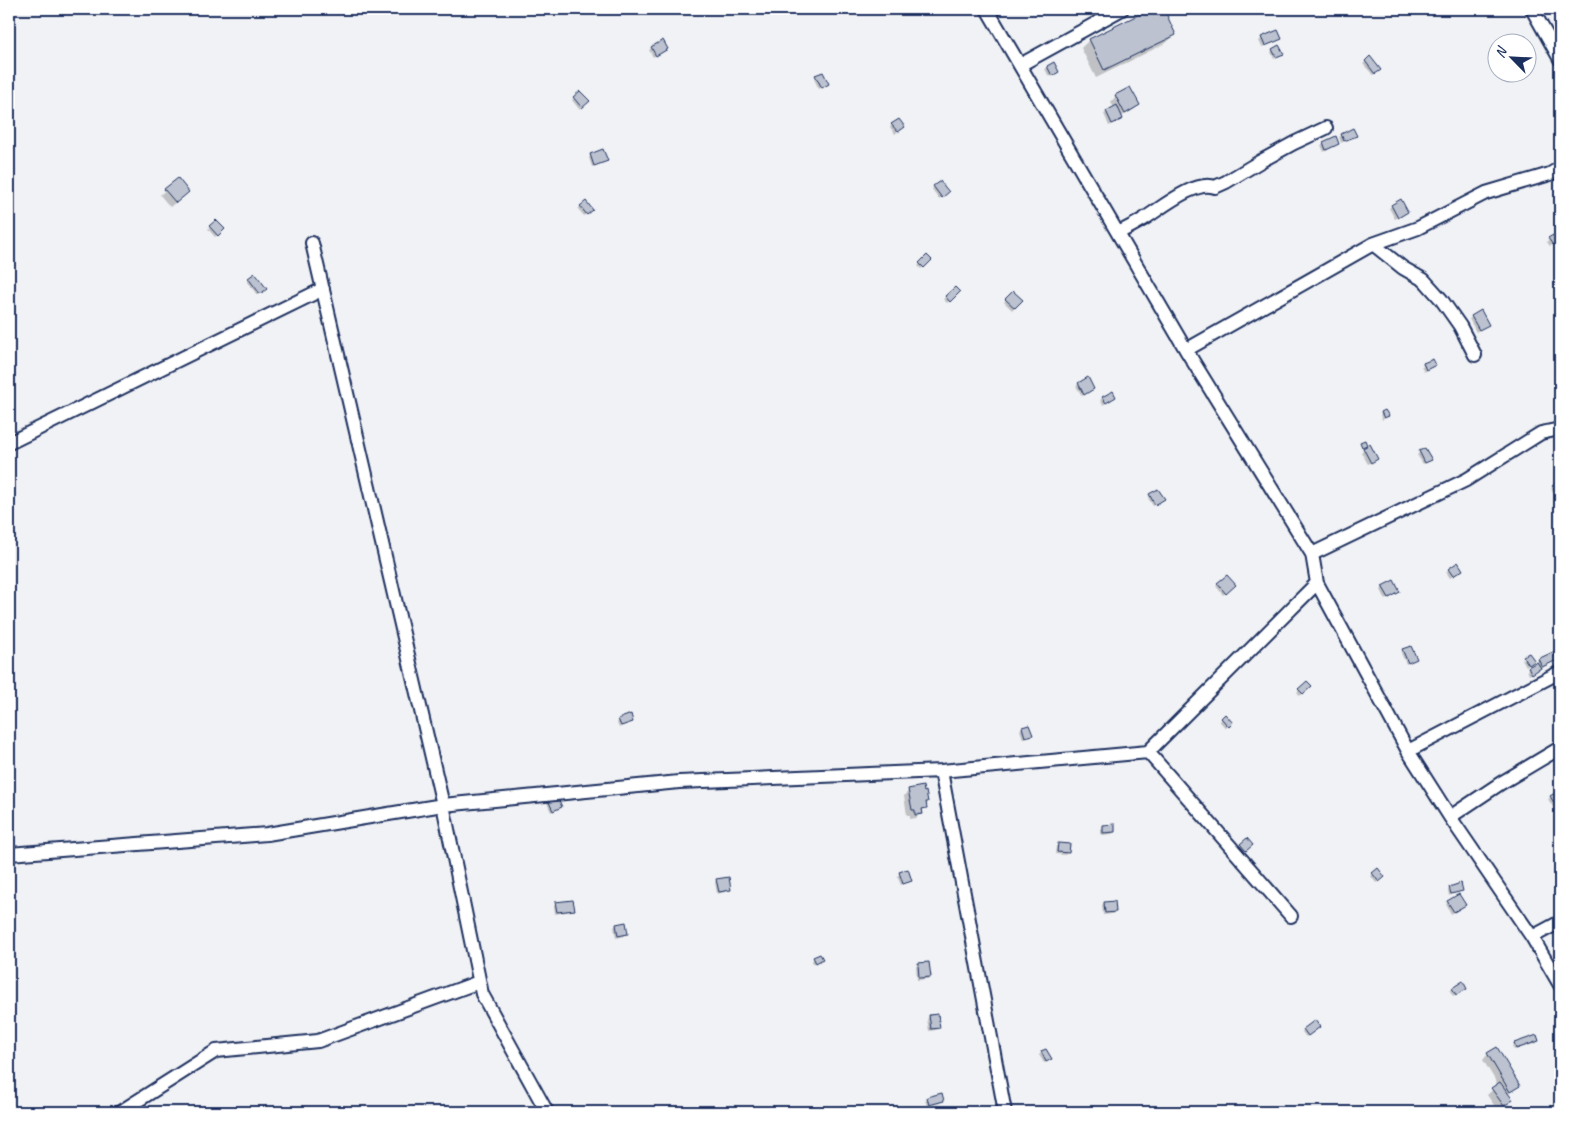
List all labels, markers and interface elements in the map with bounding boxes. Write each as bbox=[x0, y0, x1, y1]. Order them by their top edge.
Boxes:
north arrow bbox=[1486, 32, 1536, 82]
text: N bbox=[1491, 43, 1511, 60]

